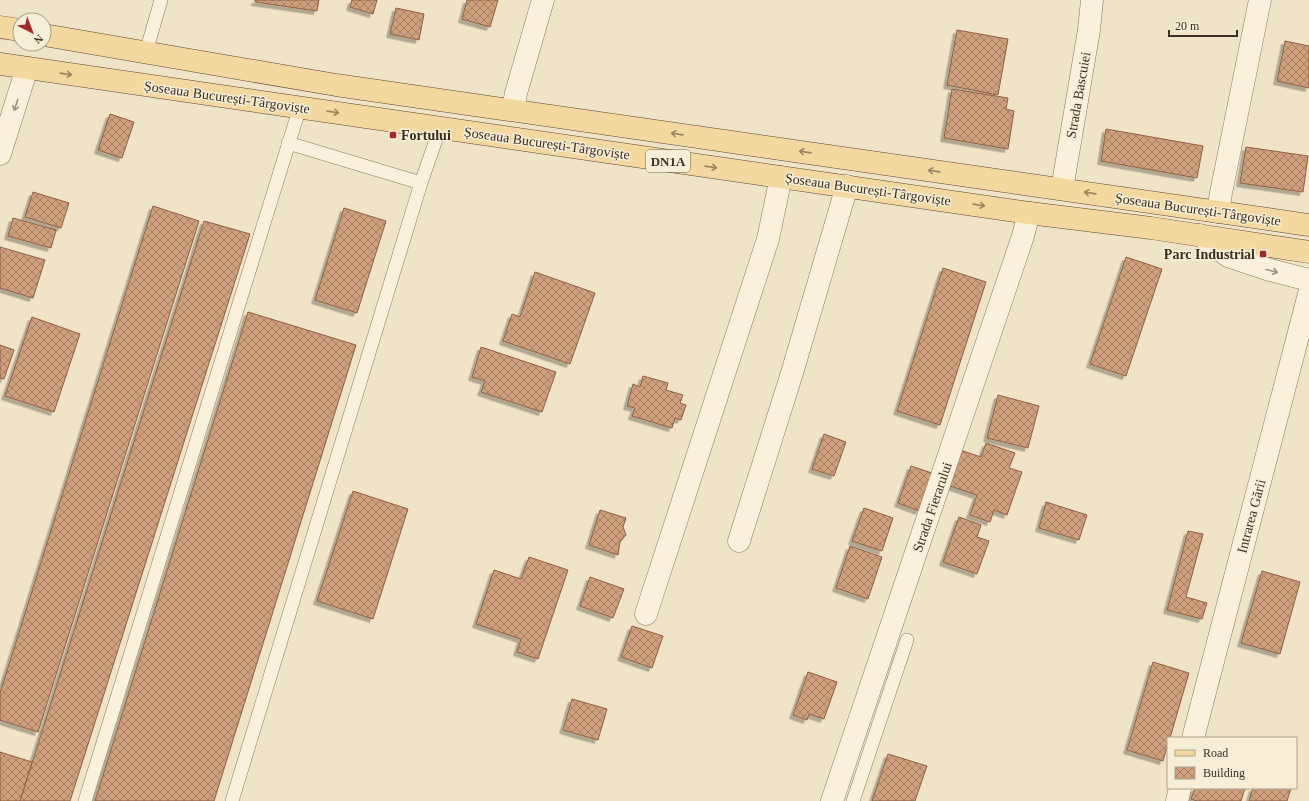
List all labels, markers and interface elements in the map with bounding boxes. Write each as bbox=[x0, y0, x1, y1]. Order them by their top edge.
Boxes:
north arrow bbox=[12, 12, 52, 52]
scale bar bbox=[1169, 12, 1237, 38]
text: 20 m bbox=[1175, 19, 1200, 33]
text: N bbox=[32, 32, 46, 47]
street label: Strada Bascuiei bbox=[1064, 51, 1093, 139]
one-way arrow bbox=[59, 70, 72, 78]
street label: Șoseaua București-Târgoviște bbox=[143, 78, 311, 118]
one-way arrow bbox=[11, 99, 19, 111]
one-way arrow bbox=[326, 108, 339, 116]
street label: Șoseaua București-Târgoviște bbox=[463, 124, 631, 164]
place label: Fortului bbox=[401, 128, 451, 143]
marker: Fortului bbox=[388, 130, 398, 140]
one-way arrow bbox=[670, 130, 683, 138]
one-way arrow bbox=[799, 148, 812, 156]
road number: DN1A bbox=[646, 150, 690, 172]
one-way arrow bbox=[704, 163, 717, 171]
one-way arrow bbox=[928, 167, 941, 175]
street label: Șoseaua București-Târgoviște bbox=[784, 170, 952, 210]
one-way arrow bbox=[1084, 189, 1097, 197]
street label: Șoseaua București-Târgoviște bbox=[1114, 190, 1282, 230]
one-way arrow bbox=[972, 201, 985, 209]
place label: Parc Industrial bbox=[1164, 247, 1255, 262]
marker: Parc Industrial bbox=[1258, 249, 1268, 259]
one-way arrow bbox=[1265, 267, 1278, 275]
street label: Strada Fierarului bbox=[910, 460, 955, 554]
street label: Intrarea Gării bbox=[1234, 477, 1269, 555]
legend bbox=[1167, 737, 1297, 789]
text: Road bbox=[1203, 746, 1228, 760]
text: Building bbox=[1203, 766, 1245, 780]

